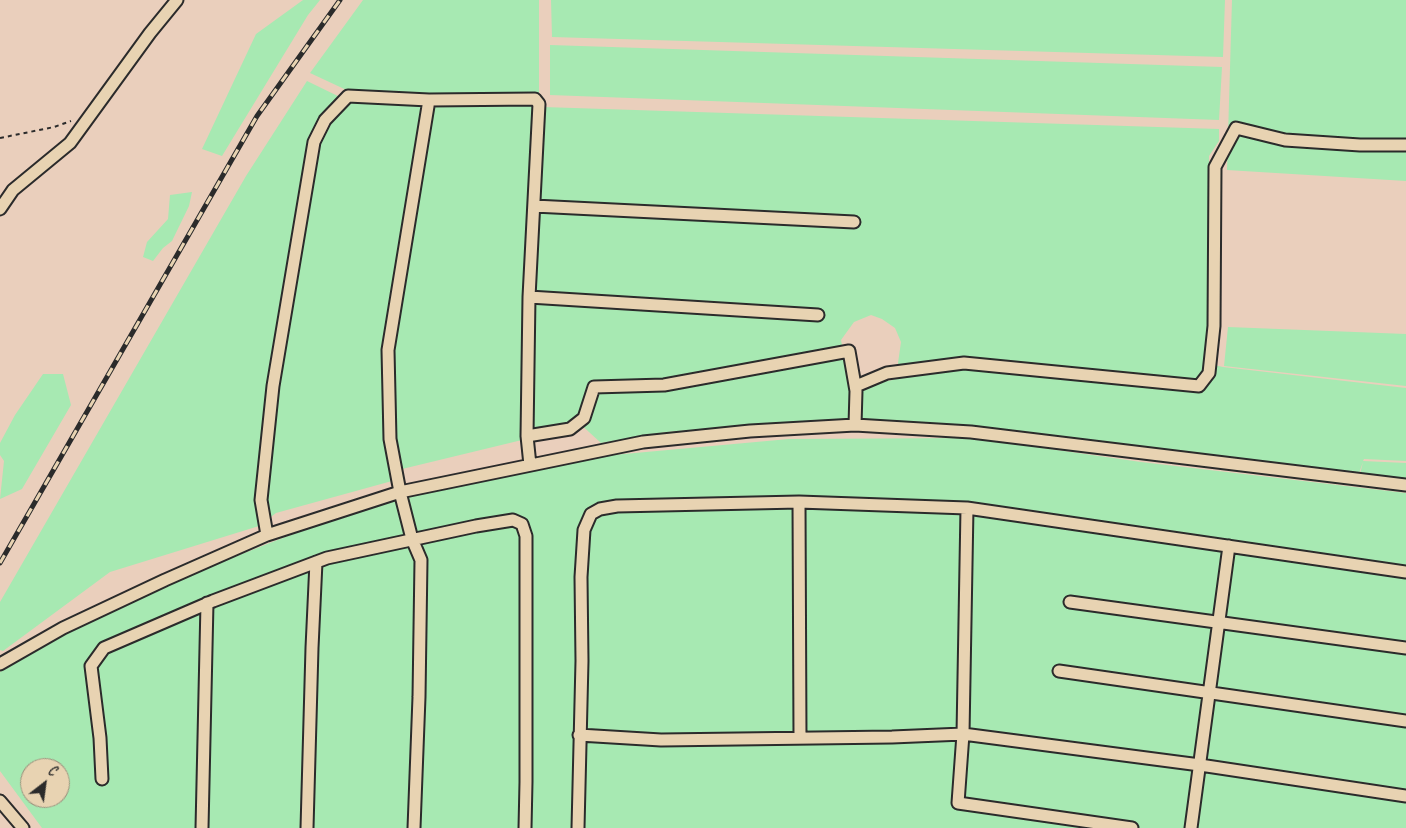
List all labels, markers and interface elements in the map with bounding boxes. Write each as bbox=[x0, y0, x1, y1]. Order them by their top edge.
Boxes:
north arrow bbox=[20, 758, 70, 808]
text: С bbox=[45, 761, 59, 780]

